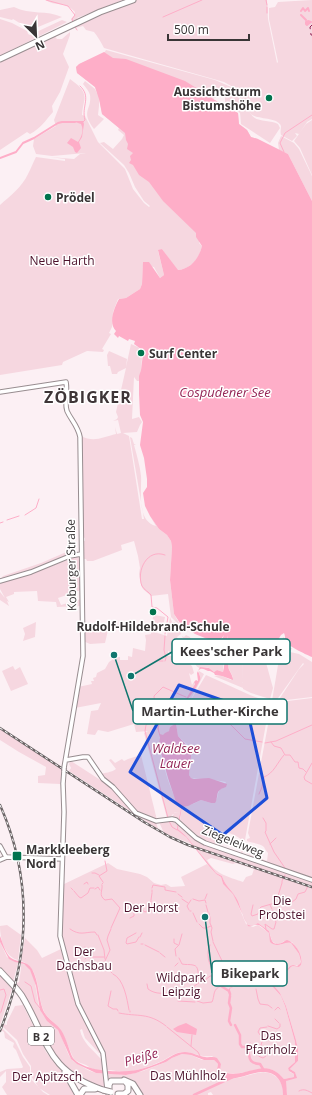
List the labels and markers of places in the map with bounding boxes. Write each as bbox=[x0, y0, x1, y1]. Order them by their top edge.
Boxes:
place label: Aussichtsturm Bistumshöhe bbox=[174, 83, 261, 114]
marker: Aussichtsturm Bistumshöhe bbox=[264, 93, 274, 103]
place label: Prödel bbox=[56, 189, 95, 206]
marker: Prödel bbox=[43, 192, 53, 202]
place label: Surf Center bbox=[149, 345, 218, 362]
marker: Surf Center bbox=[136, 348, 146, 358]
marker: Rudolf-Hildebrand-Schule bbox=[148, 607, 158, 617]
place label: Rudolf-Hildebrand-Schule bbox=[76, 618, 230, 635]
callout: Kees'scher Park bbox=[172, 639, 290, 664]
callout: Martin-Luther-Kirche bbox=[133, 699, 287, 724]
place label: Markkleeberg Nord bbox=[26, 841, 110, 872]
marker: Markkleeberg Nord bbox=[11, 850, 23, 862]
callout: Bikepark bbox=[212, 961, 287, 986]

